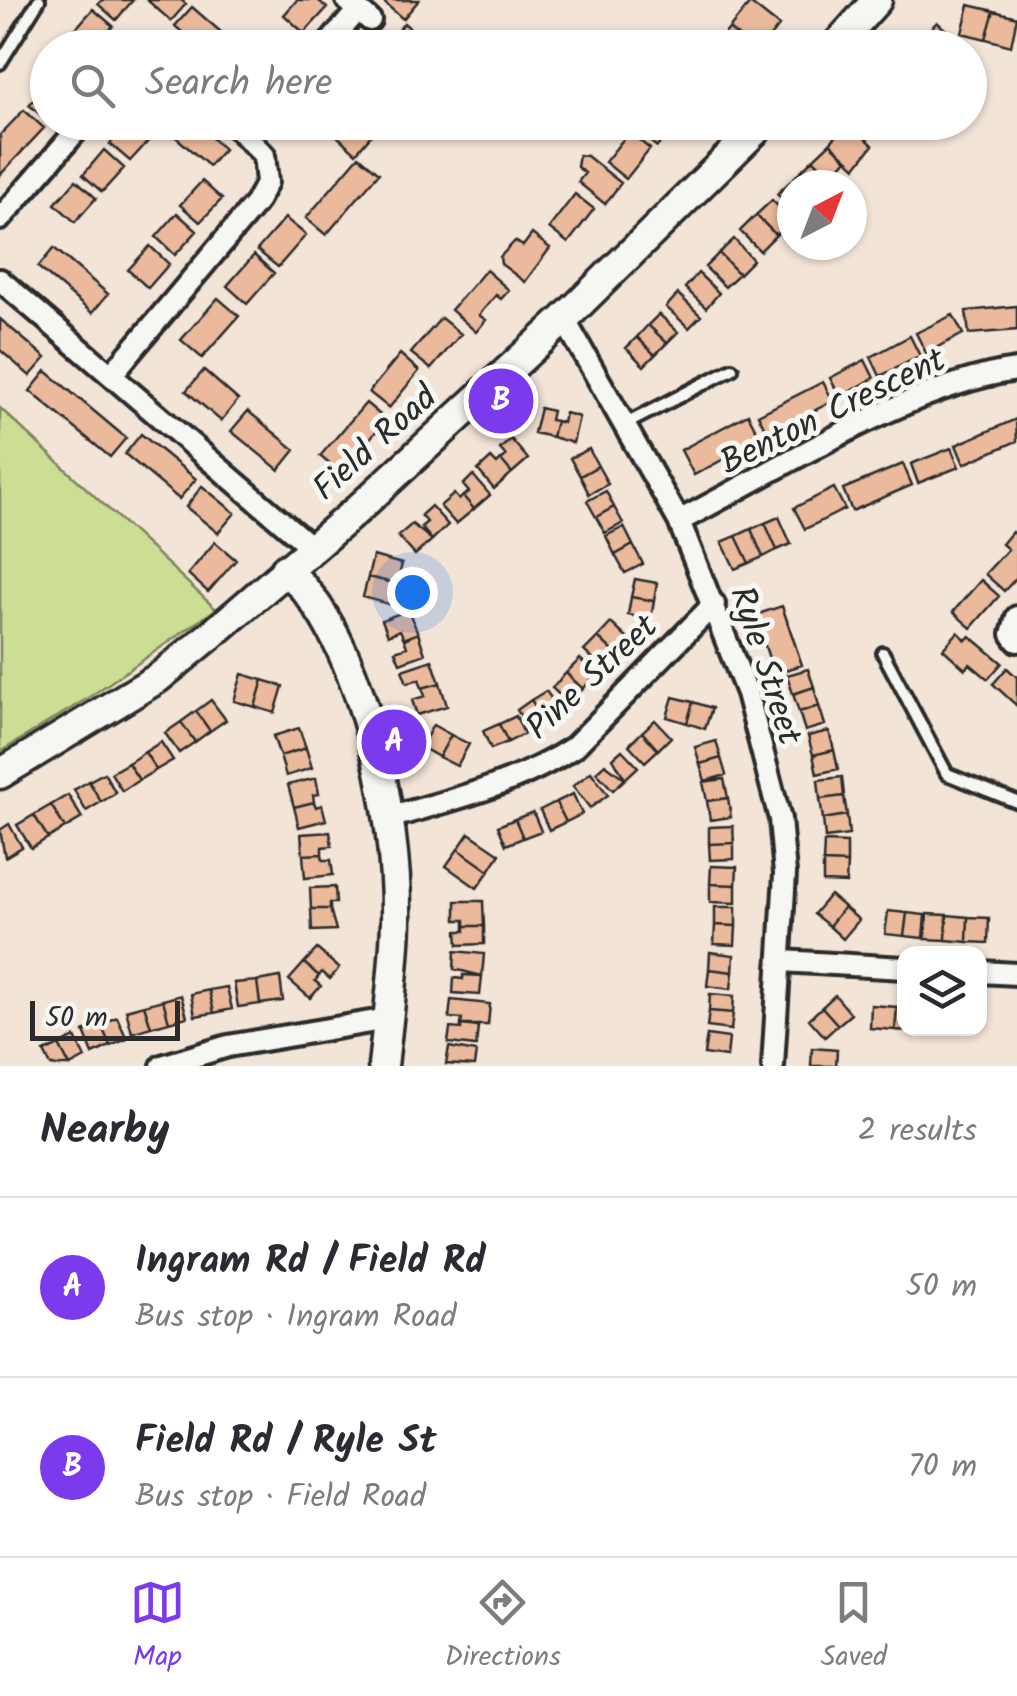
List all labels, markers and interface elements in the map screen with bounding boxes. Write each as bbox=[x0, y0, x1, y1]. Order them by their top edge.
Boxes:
search box bbox=[30, 30, 987, 140]
text: Search here bbox=[145, 55, 332, 115]
icon: search bbox=[65, 58, 120, 113]
north arrow bbox=[777, 170, 867, 260]
street label: Benton Crescent bbox=[711, 334, 956, 492]
pin: B bbox=[468, 364, 534, 438]
street label: Field Road bbox=[301, 371, 453, 516]
your location bbox=[387, 567, 438, 618]
street label: Ryle Street bbox=[712, 579, 816, 753]
street label: Pine Street bbox=[514, 601, 673, 755]
pin: A bbox=[362, 704, 426, 780]
map controls bbox=[897, 946, 987, 1036]
button: layers bbox=[897, 946, 987, 1036]
scale bar bbox=[30, 996, 180, 1040]
text: 50 m bbox=[45, 996, 108, 1041]
text: Nearby bbox=[40, 1098, 169, 1165]
text: 2 results bbox=[858, 1106, 977, 1157]
text: Ingram Rd / Field Rd bbox=[135, 1232, 486, 1292]
text: A bbox=[62, 1262, 83, 1313]
text: 50 m bbox=[906, 1262, 977, 1313]
text: Bus stop · Ingram Road bbox=[135, 1292, 457, 1343]
text: Field Rd / Ryle St bbox=[135, 1412, 437, 1472]
text: B bbox=[63, 1442, 82, 1493]
text: 70 m bbox=[908, 1442, 977, 1493]
text: Bus stop · Field Road bbox=[135, 1472, 426, 1523]
tab: Map bbox=[130, 1575, 185, 1680]
tab: Directions bbox=[445, 1575, 561, 1680]
tab: Saved bbox=[821, 1575, 887, 1680]

